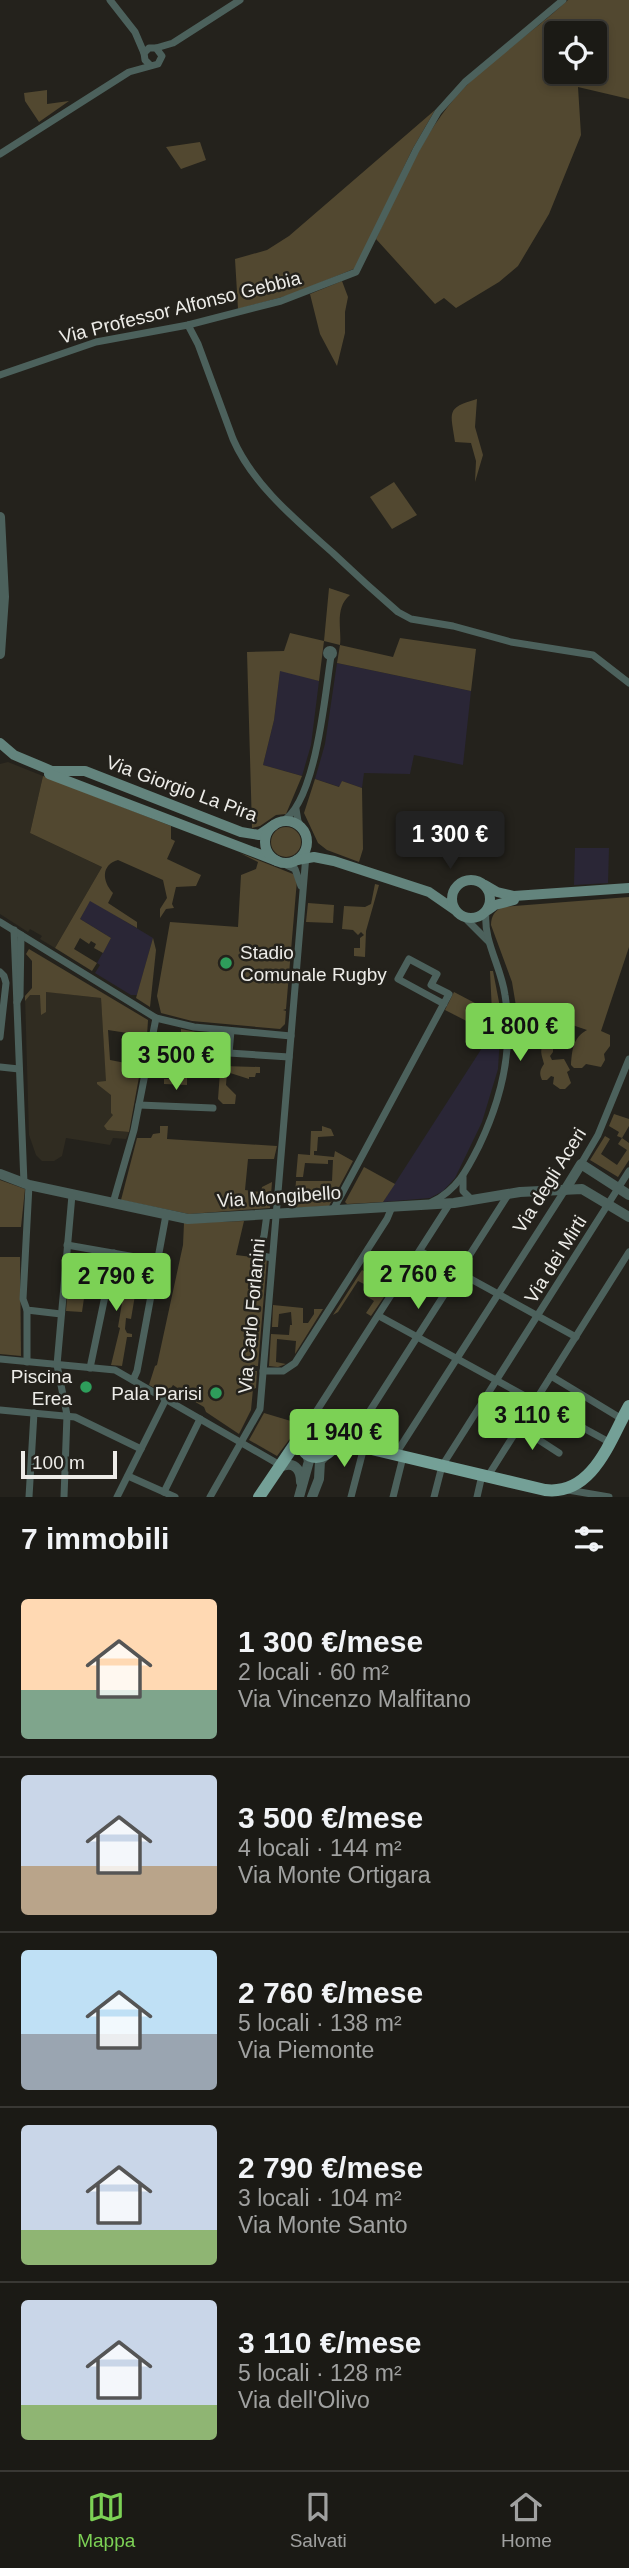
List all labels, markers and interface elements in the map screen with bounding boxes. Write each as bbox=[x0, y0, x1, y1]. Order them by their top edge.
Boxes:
map controls bbox=[544, 21, 607, 84]
button: locate bbox=[544, 21, 607, 84]
street label: Via Professor Alfonso Gebbia bbox=[57, 267, 303, 348]
street label: Via Giorgio La Pira bbox=[103, 751, 261, 826]
pin: 1 300 € bbox=[385, 812, 515, 871]
text: 1 300 € bbox=[412, 821, 488, 847]
place label: Stadio Comunale Rugby bbox=[240, 942, 387, 985]
marker: Stadio Comunale Rugby bbox=[218, 955, 234, 971]
pin: 1 800 € bbox=[455, 1004, 585, 1063]
text: 1 800 € bbox=[482, 1013, 558, 1039]
pin: 3 500 € bbox=[111, 1032, 241, 1092]
text: 3 500 € bbox=[138, 1042, 214, 1068]
street label: Via degli Aceri bbox=[509, 1124, 590, 1237]
street label: Via Mongibello bbox=[216, 1182, 342, 1211]
street label: Via dei Mirti bbox=[520, 1212, 591, 1307]
street label: Via Carlo Forlanini bbox=[234, 1237, 269, 1395]
pin: 2 760 € bbox=[353, 1252, 483, 1311]
pin: 2 790 € bbox=[51, 1254, 181, 1313]
text: 2 760 € bbox=[380, 1261, 456, 1287]
text: 2 790 € bbox=[78, 1263, 154, 1289]
place label: Piscina Erea bbox=[11, 1366, 72, 1409]
marker: Piscina Erea bbox=[78, 1379, 94, 1395]
place label: Pala Parisi bbox=[111, 1383, 202, 1404]
marker: Pala Parisi bbox=[208, 1385, 224, 1401]
pin: 3 110 € bbox=[467, 1392, 597, 1452]
text: 3 110 € bbox=[494, 1402, 570, 1428]
pin: 1 940 € bbox=[279, 1410, 409, 1469]
text: 1 940 € bbox=[306, 1419, 382, 1445]
scale bar bbox=[21, 1448, 117, 1480]
text: 100 m bbox=[32, 1452, 85, 1473]
icon: filters bbox=[570, 1520, 608, 1558]
text: 7 immobili bbox=[21, 1522, 169, 1555]
text: 1 300 €/mese bbox=[238, 1625, 423, 1658]
icon: home bbox=[77, 1627, 161, 1711]
text: 2 locali · 60 m² bbox=[238, 1659, 389, 1685]
text: Via Vincenzo Malfitano bbox=[238, 1686, 471, 1712]
text: 3 500 €/mese bbox=[238, 1801, 423, 1834]
icon: home bbox=[77, 1803, 161, 1887]
text: 4 locali · 144 m² bbox=[238, 1835, 402, 1861]
text: Via Monte Ortigara bbox=[238, 1862, 431, 1888]
text: 2 760 €/mese bbox=[238, 1976, 423, 2009]
icon: home bbox=[77, 1978, 161, 2062]
text: 5 locali · 138 m² bbox=[238, 2010, 402, 2036]
text: Via Piemonte bbox=[238, 2037, 374, 2063]
text: 2 790 €/mese bbox=[238, 2151, 423, 2184]
icon: home bbox=[77, 2153, 161, 2237]
text: 3 locali · 104 m² bbox=[238, 2185, 402, 2211]
text: Via Monte Santo bbox=[238, 2212, 408, 2238]
text: 3 110 €/mese bbox=[238, 2326, 422, 2359]
icon: home bbox=[77, 2328, 161, 2412]
text: 5 locali · 128 m² bbox=[238, 2360, 402, 2386]
text: Via dell'Olivo bbox=[238, 2387, 370, 2413]
tab: Mappa bbox=[77, 2488, 135, 2552]
tab: Salvati bbox=[290, 2488, 347, 2552]
tab: Home bbox=[501, 2488, 552, 2552]

